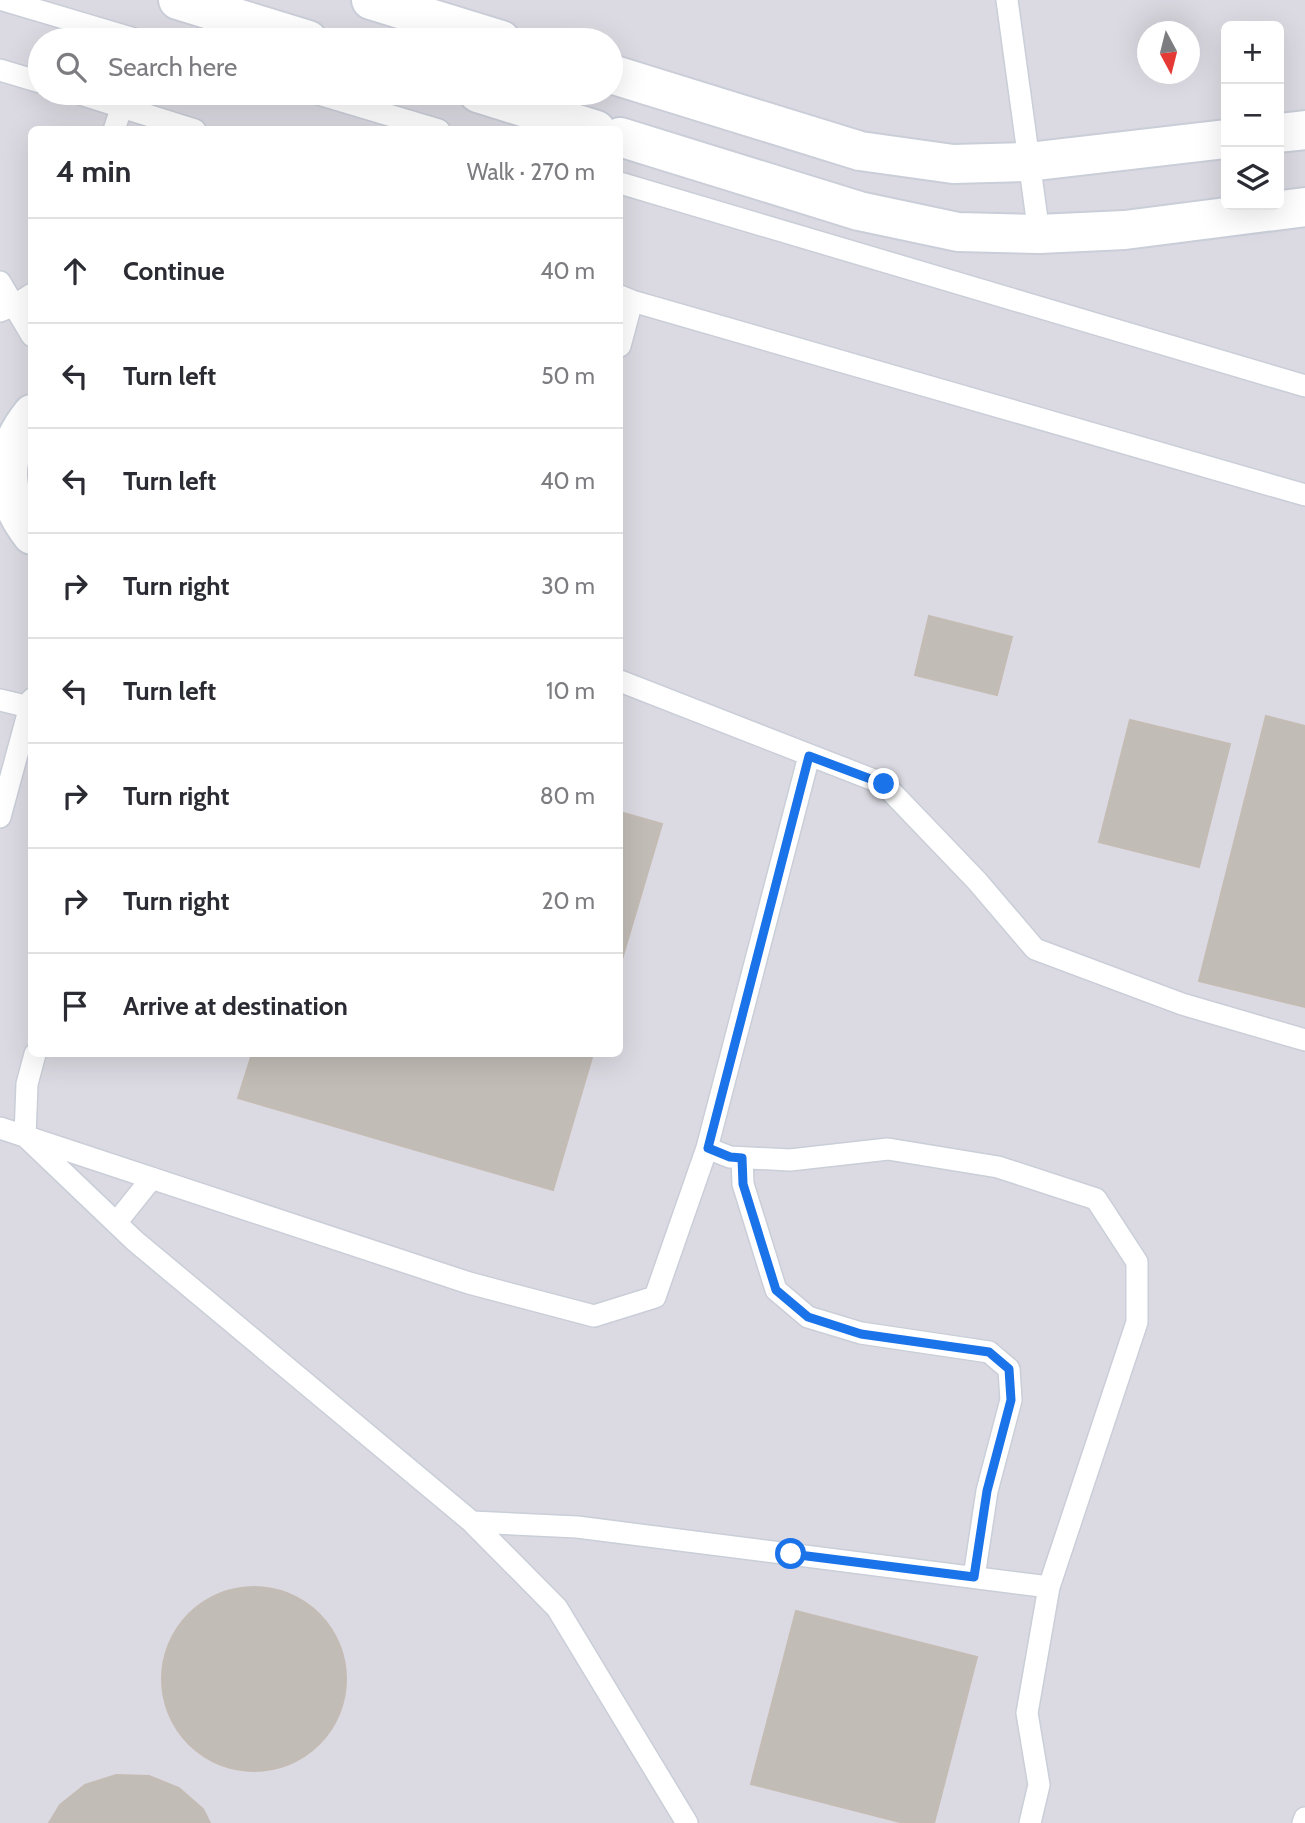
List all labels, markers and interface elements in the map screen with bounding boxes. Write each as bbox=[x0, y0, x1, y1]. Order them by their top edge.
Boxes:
north arrow bbox=[1137, 21, 1200, 84]
map controls bbox=[1221, 21, 1284, 210]
button: + bbox=[1221, 21, 1284, 84]
search box bbox=[28, 28, 623, 105]
icon: search bbox=[52, 48, 90, 86]
text: Search here bbox=[108, 51, 237, 83]
button: − bbox=[1221, 84, 1284, 147]
button: layers bbox=[1221, 147, 1284, 210]
text: 4 min bbox=[56, 153, 131, 190]
text: Walk · 270 m bbox=[467, 158, 595, 186]
icon: ahead bbox=[56, 252, 94, 290]
text: Continue bbox=[123, 255, 225, 287]
text: 40 m bbox=[540, 257, 595, 285]
icon: left bbox=[56, 357, 94, 395]
text: Turn left bbox=[123, 360, 216, 392]
text: 50 m bbox=[541, 362, 595, 390]
icon: left bbox=[56, 462, 94, 500]
text: Turn left bbox=[123, 465, 216, 497]
text: 40 m bbox=[540, 467, 595, 495]
icon: right bbox=[56, 567, 94, 605]
text: Turn right bbox=[123, 570, 229, 602]
text: 30 m bbox=[541, 572, 595, 600]
icon: left bbox=[56, 672, 94, 710]
text: Turn left bbox=[123, 675, 216, 707]
text: 10 m bbox=[546, 677, 595, 705]
route end bbox=[868, 768, 899, 799]
icon: right bbox=[56, 777, 94, 815]
text: Turn right bbox=[123, 780, 229, 812]
text: 80 m bbox=[540, 782, 595, 810]
icon: right bbox=[56, 882, 94, 920]
text: Turn right bbox=[123, 885, 229, 917]
text: 20 m bbox=[542, 887, 595, 915]
icon: arrive bbox=[56, 987, 94, 1025]
text: Arrive at destination bbox=[123, 990, 348, 1022]
route start bbox=[775, 1538, 806, 1569]

